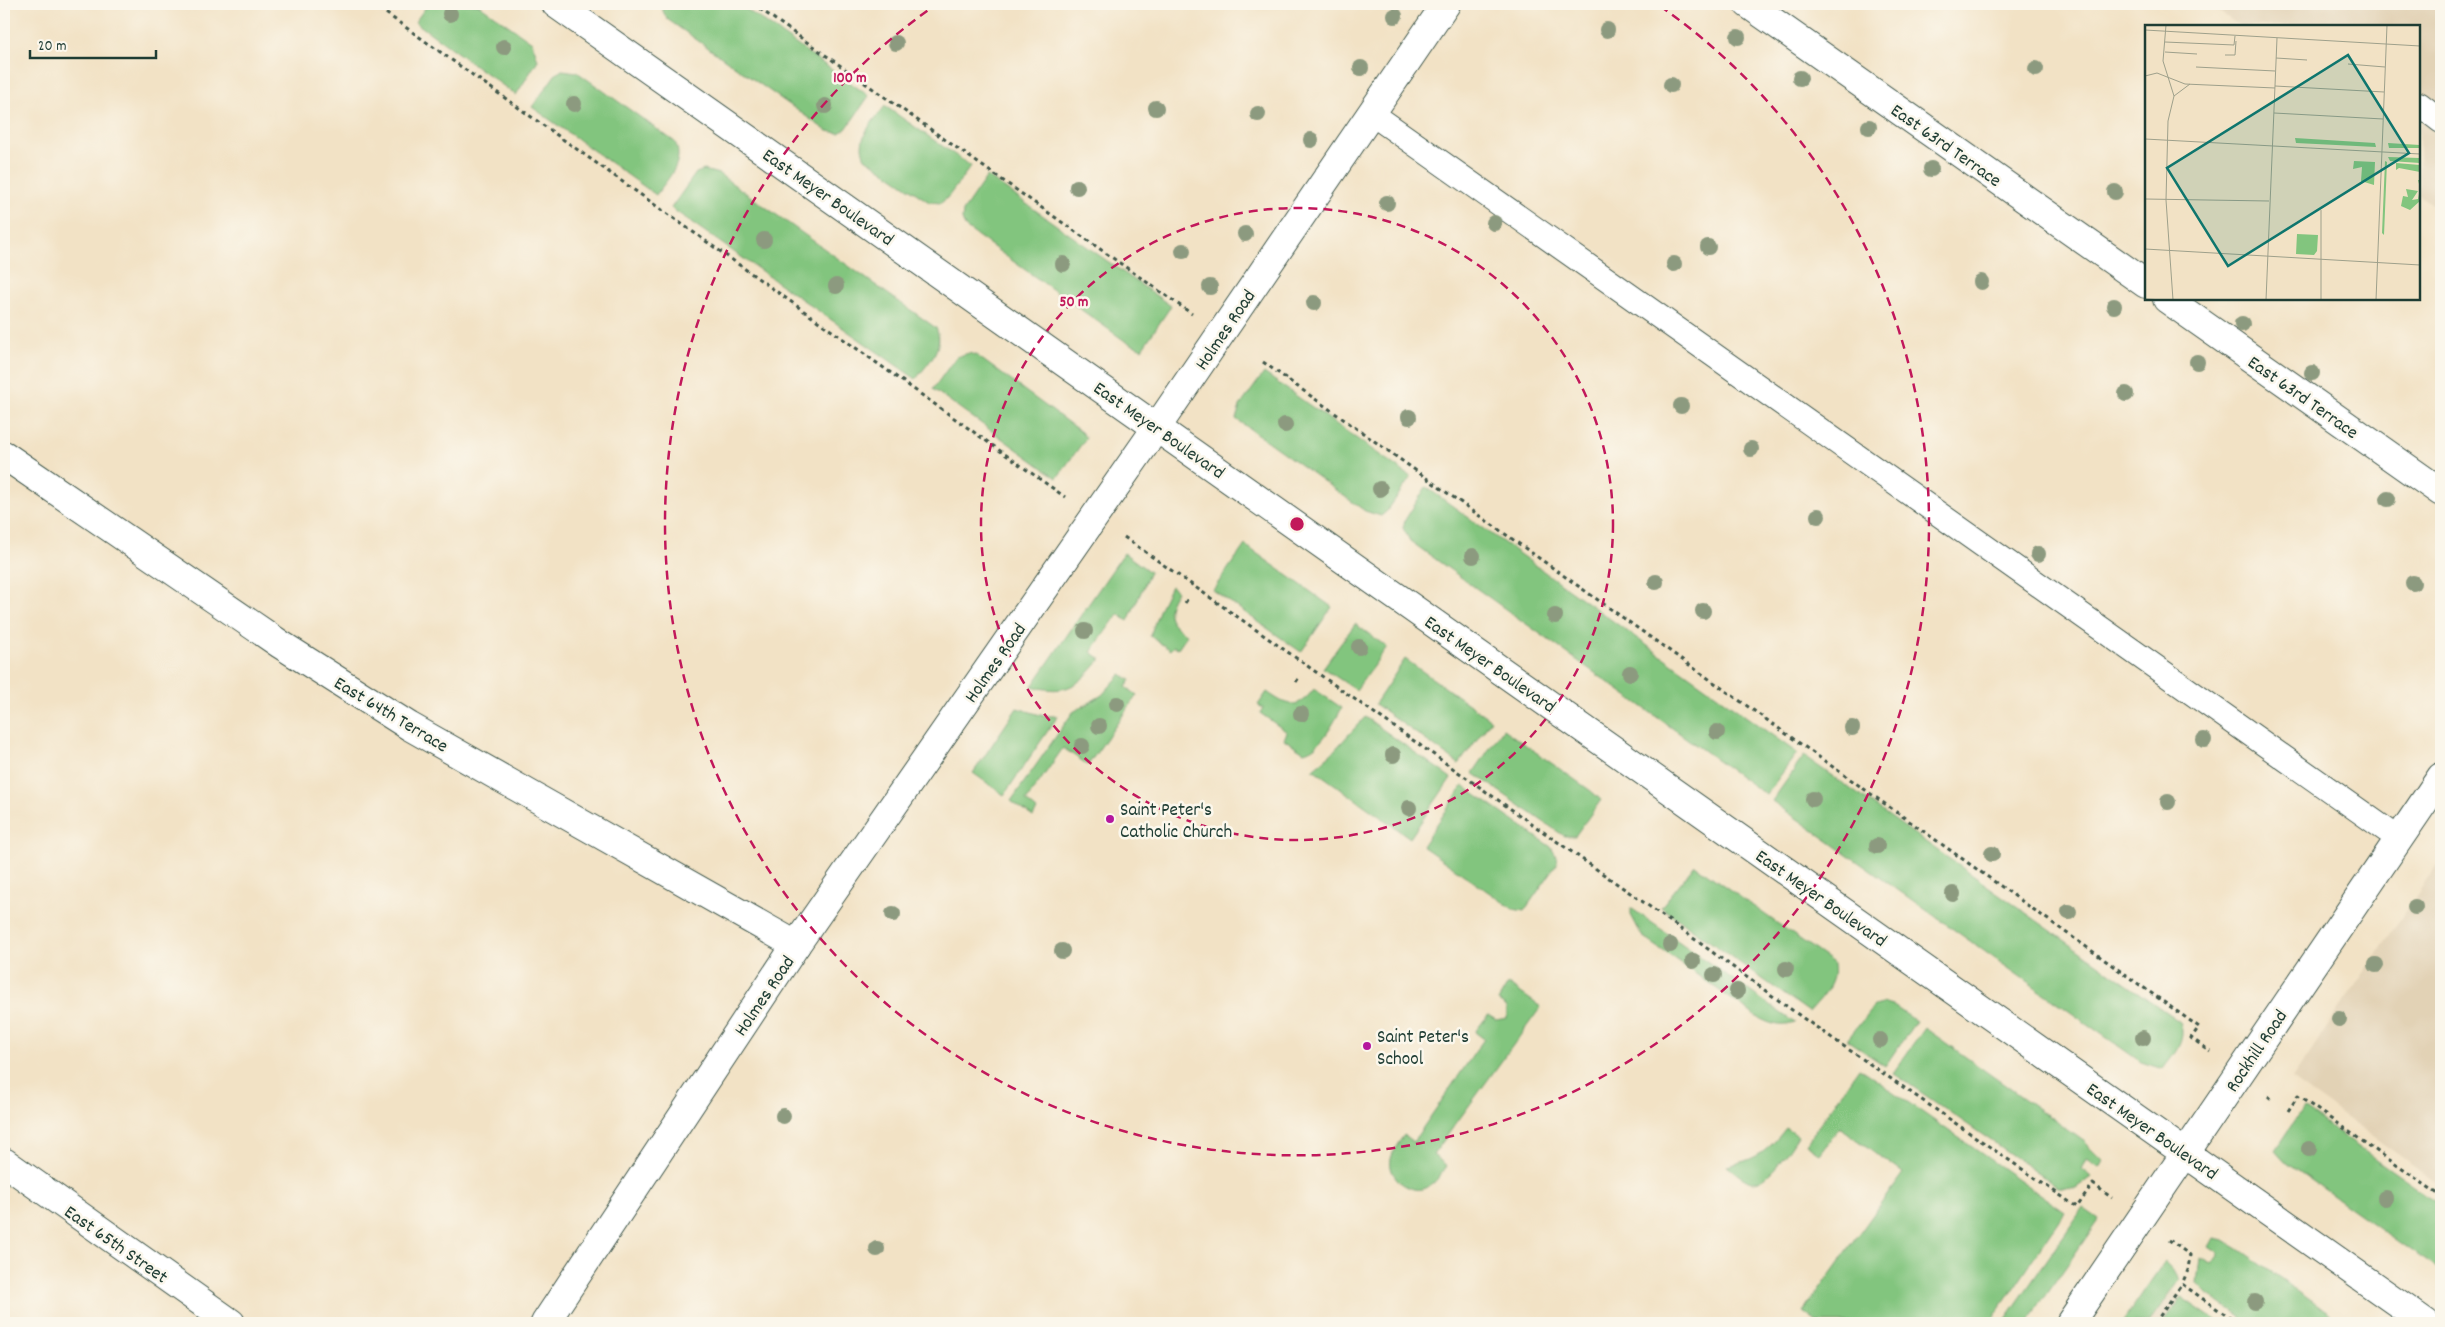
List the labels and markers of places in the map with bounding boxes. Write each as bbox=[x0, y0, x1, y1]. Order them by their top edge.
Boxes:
centre of rings bbox=[1288, 515, 1306, 533]
place label: Saint Peter's Catholic Church bbox=[1120, 798, 1232, 847]
marker: Saint Peter's Catholic Church bbox=[1104, 813, 1116, 825]
place label: Saint Peter's School bbox=[1377, 1025, 1469, 1074]
marker: Saint Peter's School bbox=[1361, 1040, 1373, 1052]

